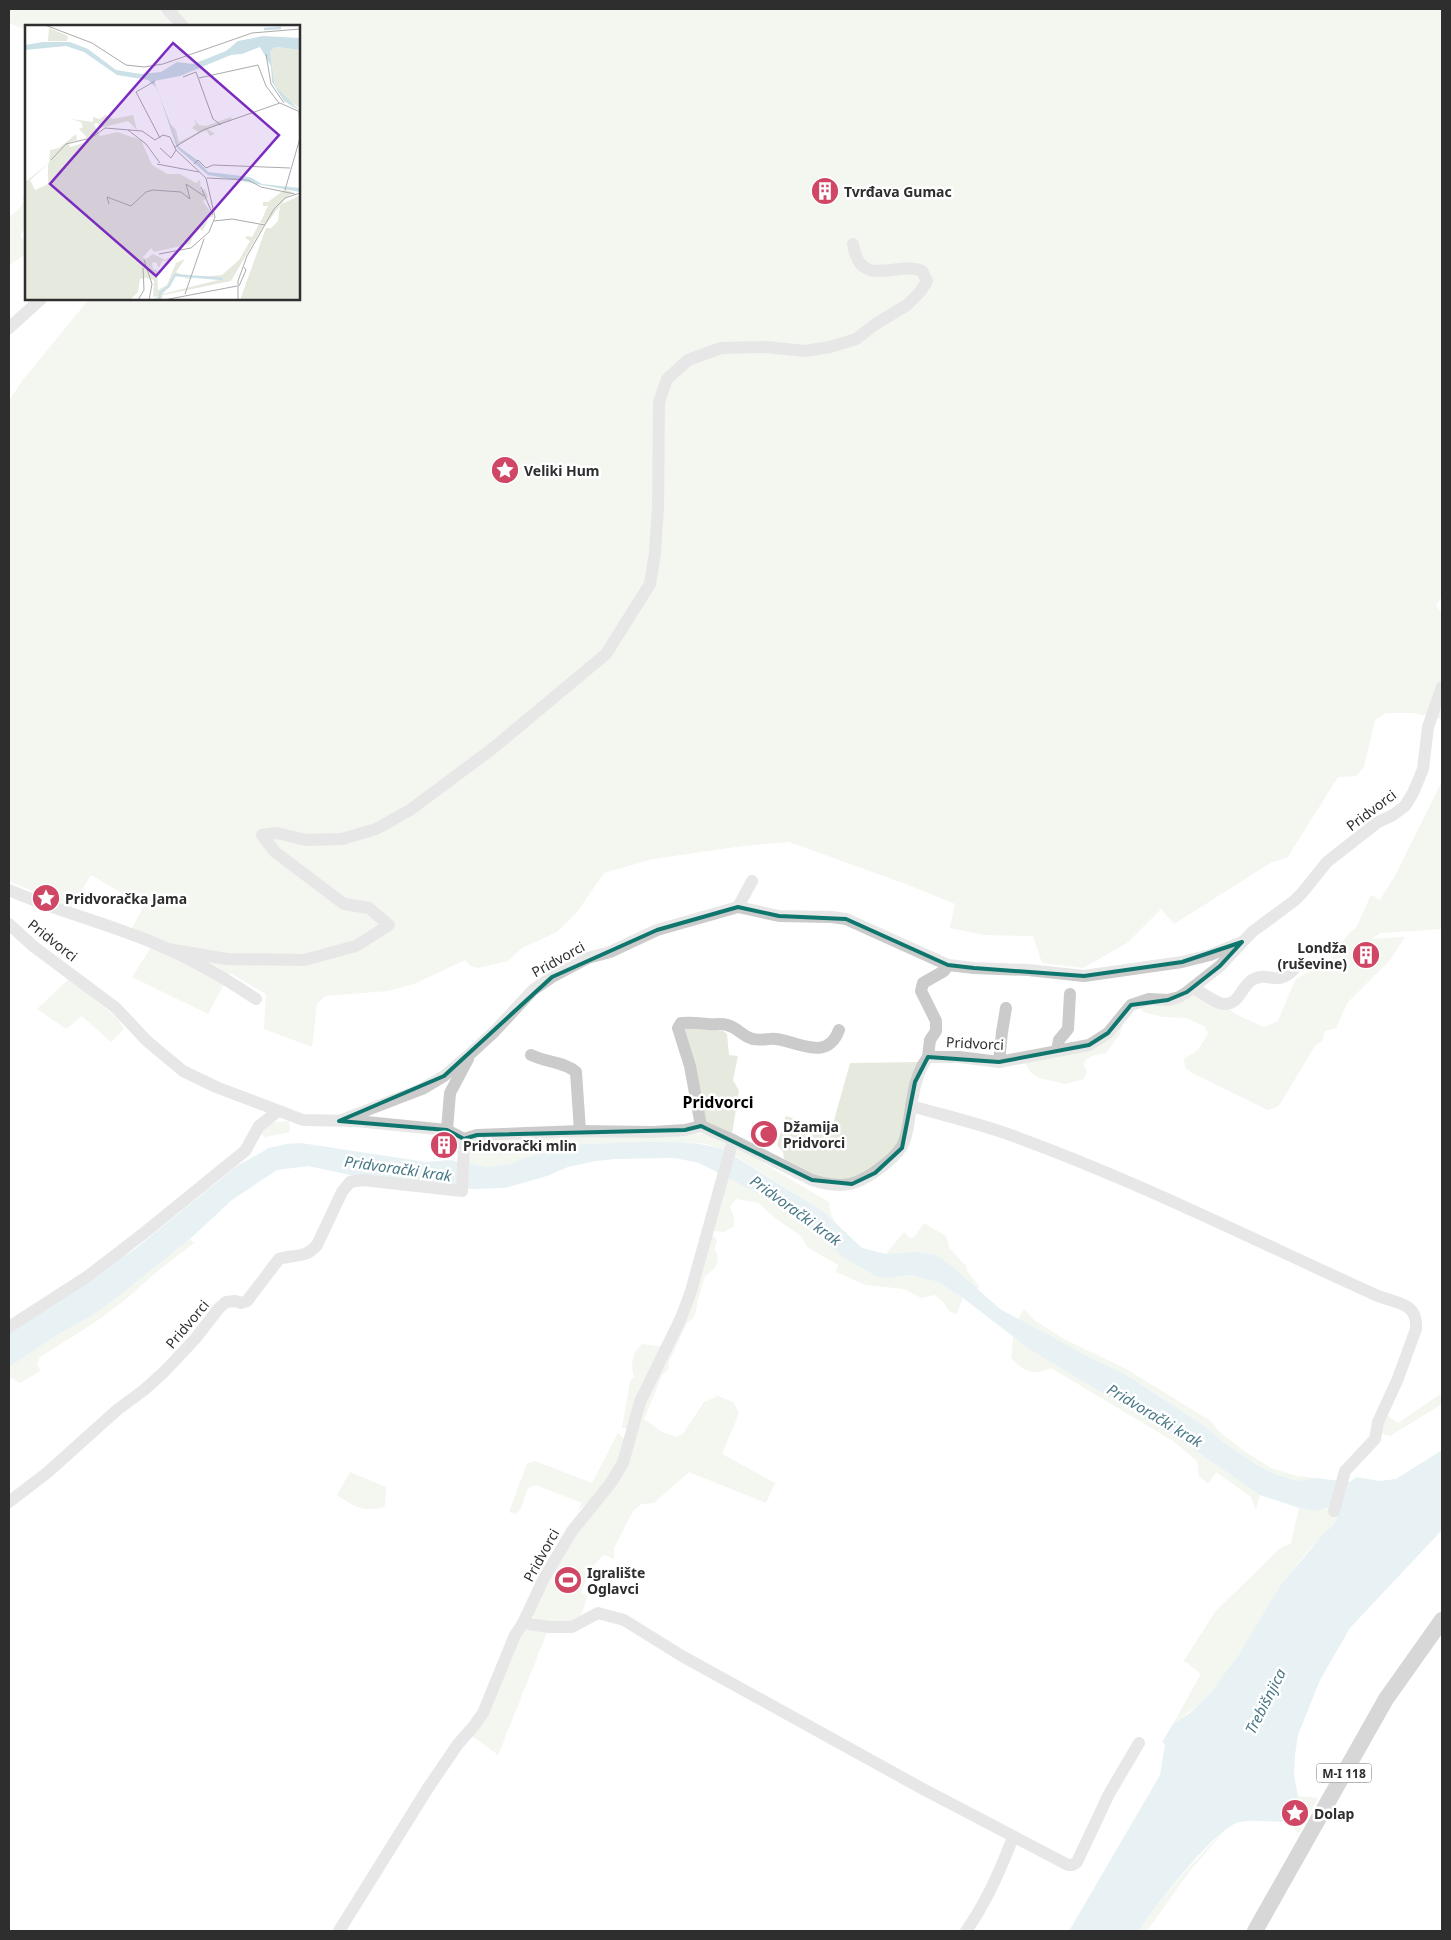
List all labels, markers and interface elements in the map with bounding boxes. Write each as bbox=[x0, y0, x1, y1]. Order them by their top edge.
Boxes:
inset map bbox=[25, 25, 300, 300]
building icon: Tvrđava Gumac bbox=[810, 176, 840, 206]
place label: Tvrđava Gumac bbox=[844, 182, 952, 201]
place icon: Veliki Hum bbox=[490, 455, 520, 485]
place label: Veliki Hum bbox=[524, 461, 600, 480]
street label: Pridvorci bbox=[1342, 785, 1400, 835]
place icon: Pridvoračka Jama bbox=[31, 883, 61, 913]
place label: Pridvoračka Jama bbox=[65, 889, 187, 908]
street label: Pridvorci bbox=[24, 915, 82, 965]
street label: Pridvorci bbox=[528, 937, 588, 981]
place label: Londža (ruševine) bbox=[1277, 938, 1347, 973]
building icon: Londža (ruševine) bbox=[1351, 940, 1381, 970]
street label: Pridvorci bbox=[946, 1032, 1004, 1054]
district label: Pridvorci bbox=[683, 1091, 754, 1113]
place label: Džamija Pridvorci bbox=[783, 1117, 845, 1152]
mosque icon: Džamija Pridvorci bbox=[749, 1119, 779, 1149]
building icon: Pridvorački mlin bbox=[429, 1130, 459, 1160]
place label: Pridvorački mlin bbox=[463, 1136, 577, 1155]
water label: Pridvorački krak bbox=[343, 1151, 453, 1185]
water label: Pridvorački krak bbox=[747, 1170, 846, 1250]
street label: Pridvorci bbox=[161, 1296, 213, 1352]
water label: Pridvorački krak bbox=[1104, 1379, 1207, 1452]
street label: Pridvorci bbox=[519, 1525, 563, 1585]
place label: Igralište Oglavci bbox=[587, 1563, 645, 1598]
sports icon: Igralište Oglavci bbox=[553, 1565, 583, 1595]
water label: Trebišnjica bbox=[1240, 1665, 1290, 1737]
road number: M-I 118 bbox=[1316, 1764, 1372, 1782]
place icon: Dolap bbox=[1280, 1798, 1310, 1828]
place label: Dolap bbox=[1314, 1804, 1355, 1823]

